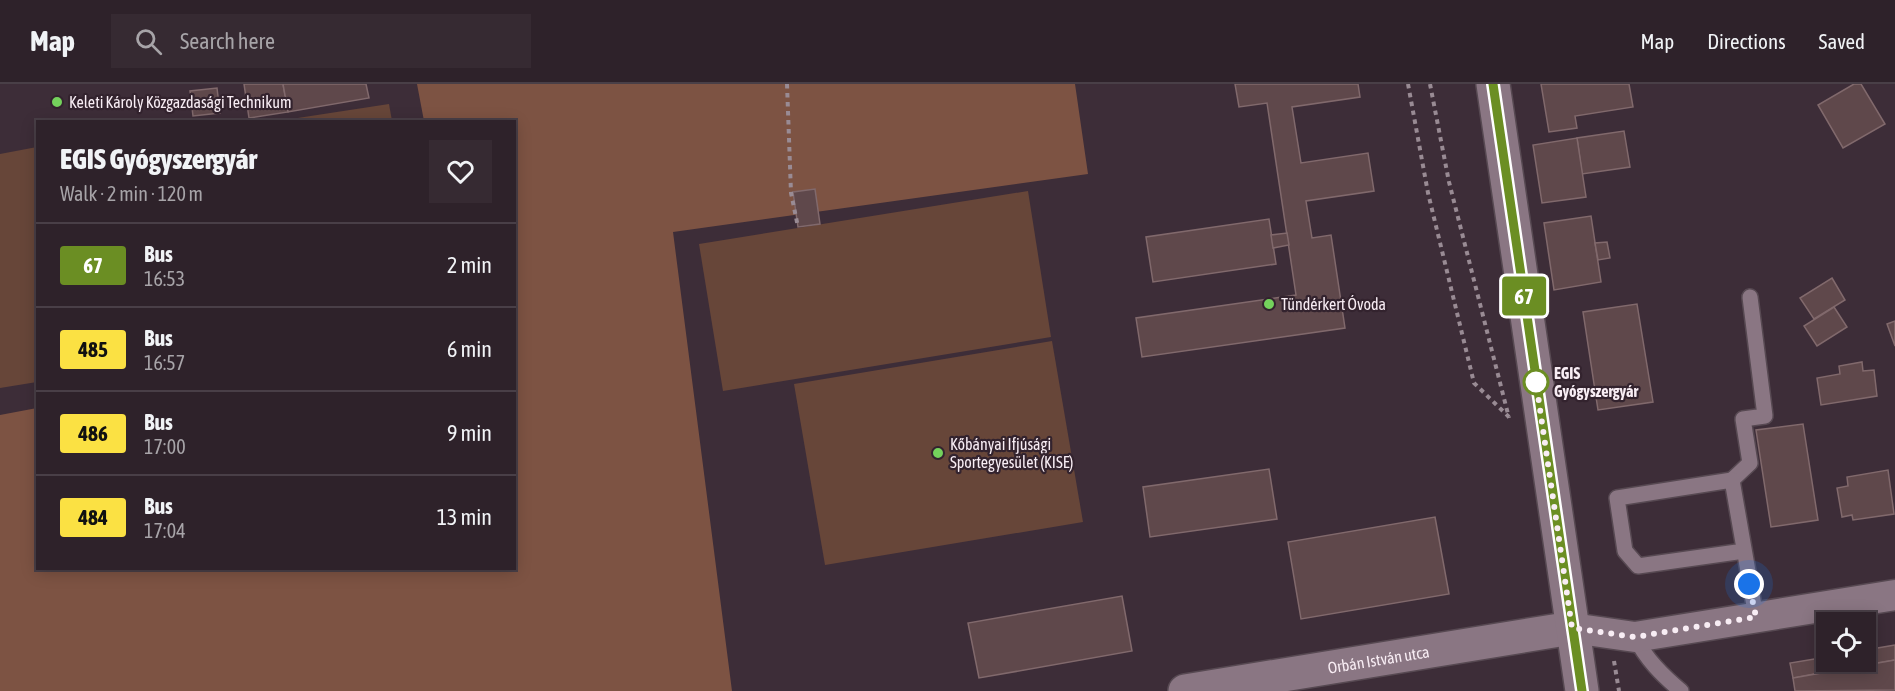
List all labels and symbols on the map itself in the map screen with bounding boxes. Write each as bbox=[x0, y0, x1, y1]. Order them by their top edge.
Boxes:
place label: Keleti Károly Közgazdasági Technikum bbox=[69, 93, 291, 112]
marker: Keleti Károly Közgazdasági Technikum bbox=[50, 95, 64, 109]
line badge: 67 bbox=[1497, 276, 1551, 316]
place label: Tündérkert Óvoda bbox=[1281, 295, 1386, 313]
marker: Tündérkert Óvoda bbox=[1262, 297, 1276, 311]
place label: EGIS Gyógyszergyár bbox=[1554, 364, 1638, 400]
marker: EGIS Gyógyszergyár bbox=[1523, 369, 1549, 395]
place label: Kőbányai Ifjúsági Sportegyesület (KISE) bbox=[950, 435, 1073, 472]
marker: Kőbányai Ifjúsági Sportegyesület (KISE) bbox=[931, 446, 945, 460]
your location bbox=[1734, 569, 1764, 599]
street label: Orbán István utca bbox=[1326, 642, 1431, 677]

